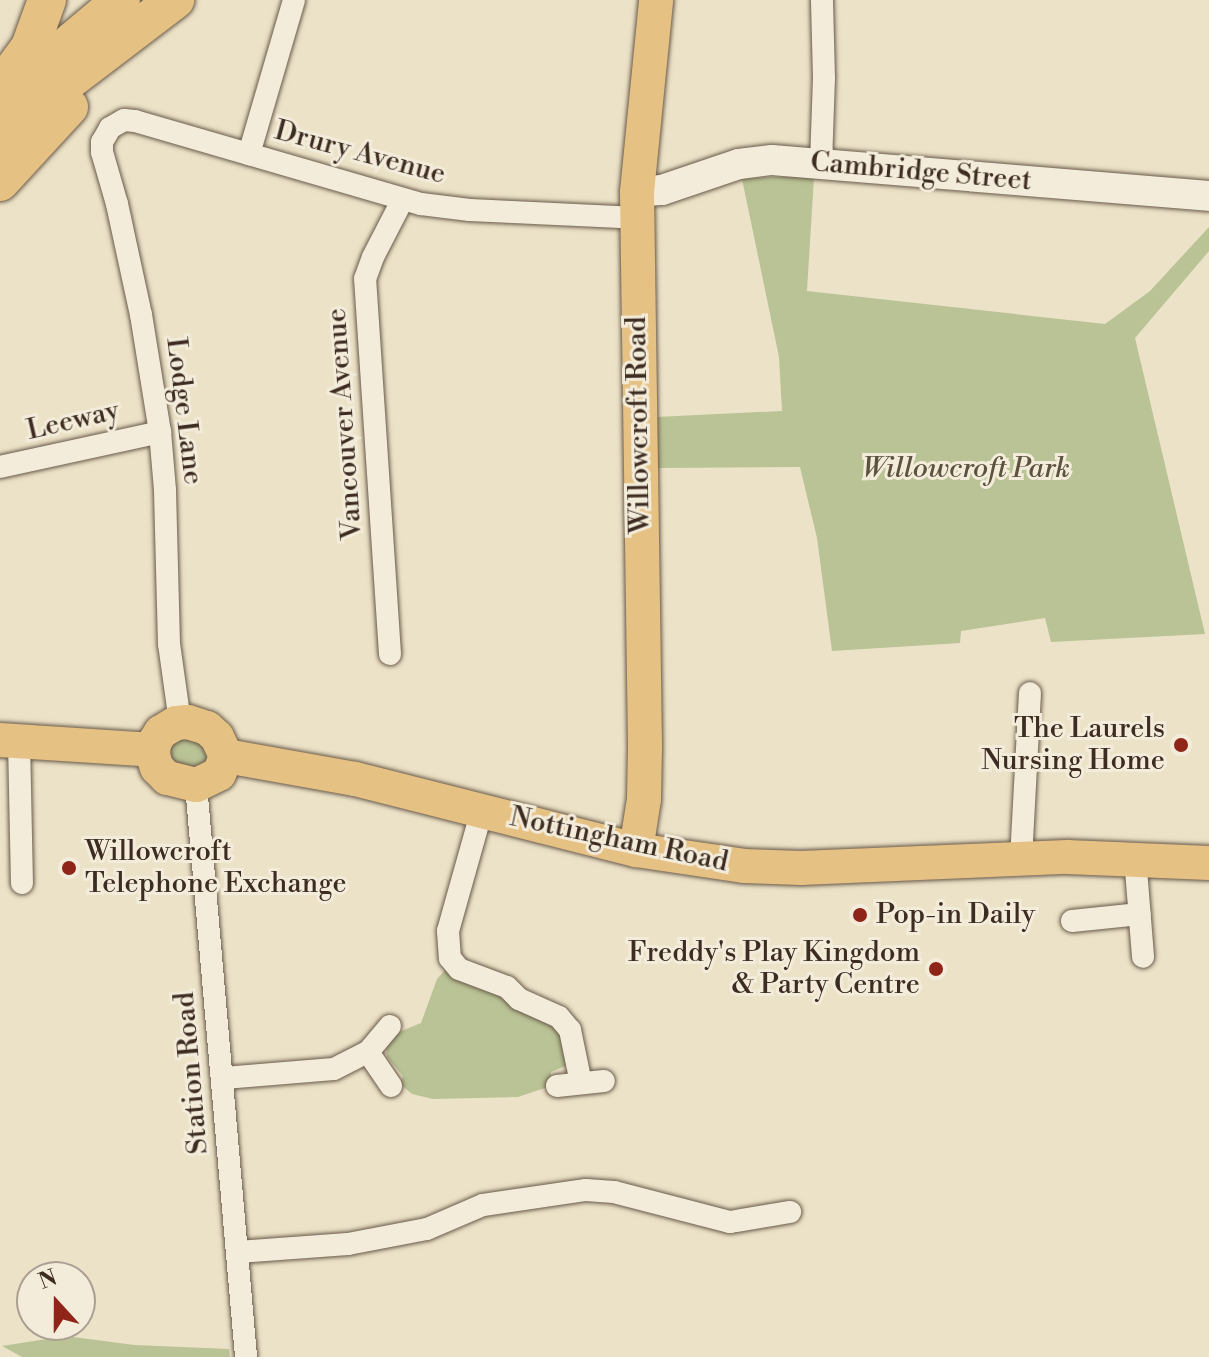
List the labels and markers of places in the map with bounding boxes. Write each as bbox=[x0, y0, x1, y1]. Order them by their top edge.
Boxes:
place label: The Laurels Nursing Home bbox=[981, 712, 1165, 778]
marker: The Laurels Nursing Home bbox=[1172, 736, 1190, 754]
place label: Willowcroft Telephone Exchange bbox=[85, 835, 347, 901]
marker: Willowcroft Telephone Exchange bbox=[60, 859, 78, 877]
place label: Pop-in Daily bbox=[876, 898, 1035, 932]
marker: Pop-in Daily bbox=[851, 906, 869, 924]
place label: Freddy's Play Kingdom & Party Centre bbox=[628, 936, 920, 1002]
marker: Freddy's Play Kingdom & Party Centre bbox=[927, 960, 945, 978]

